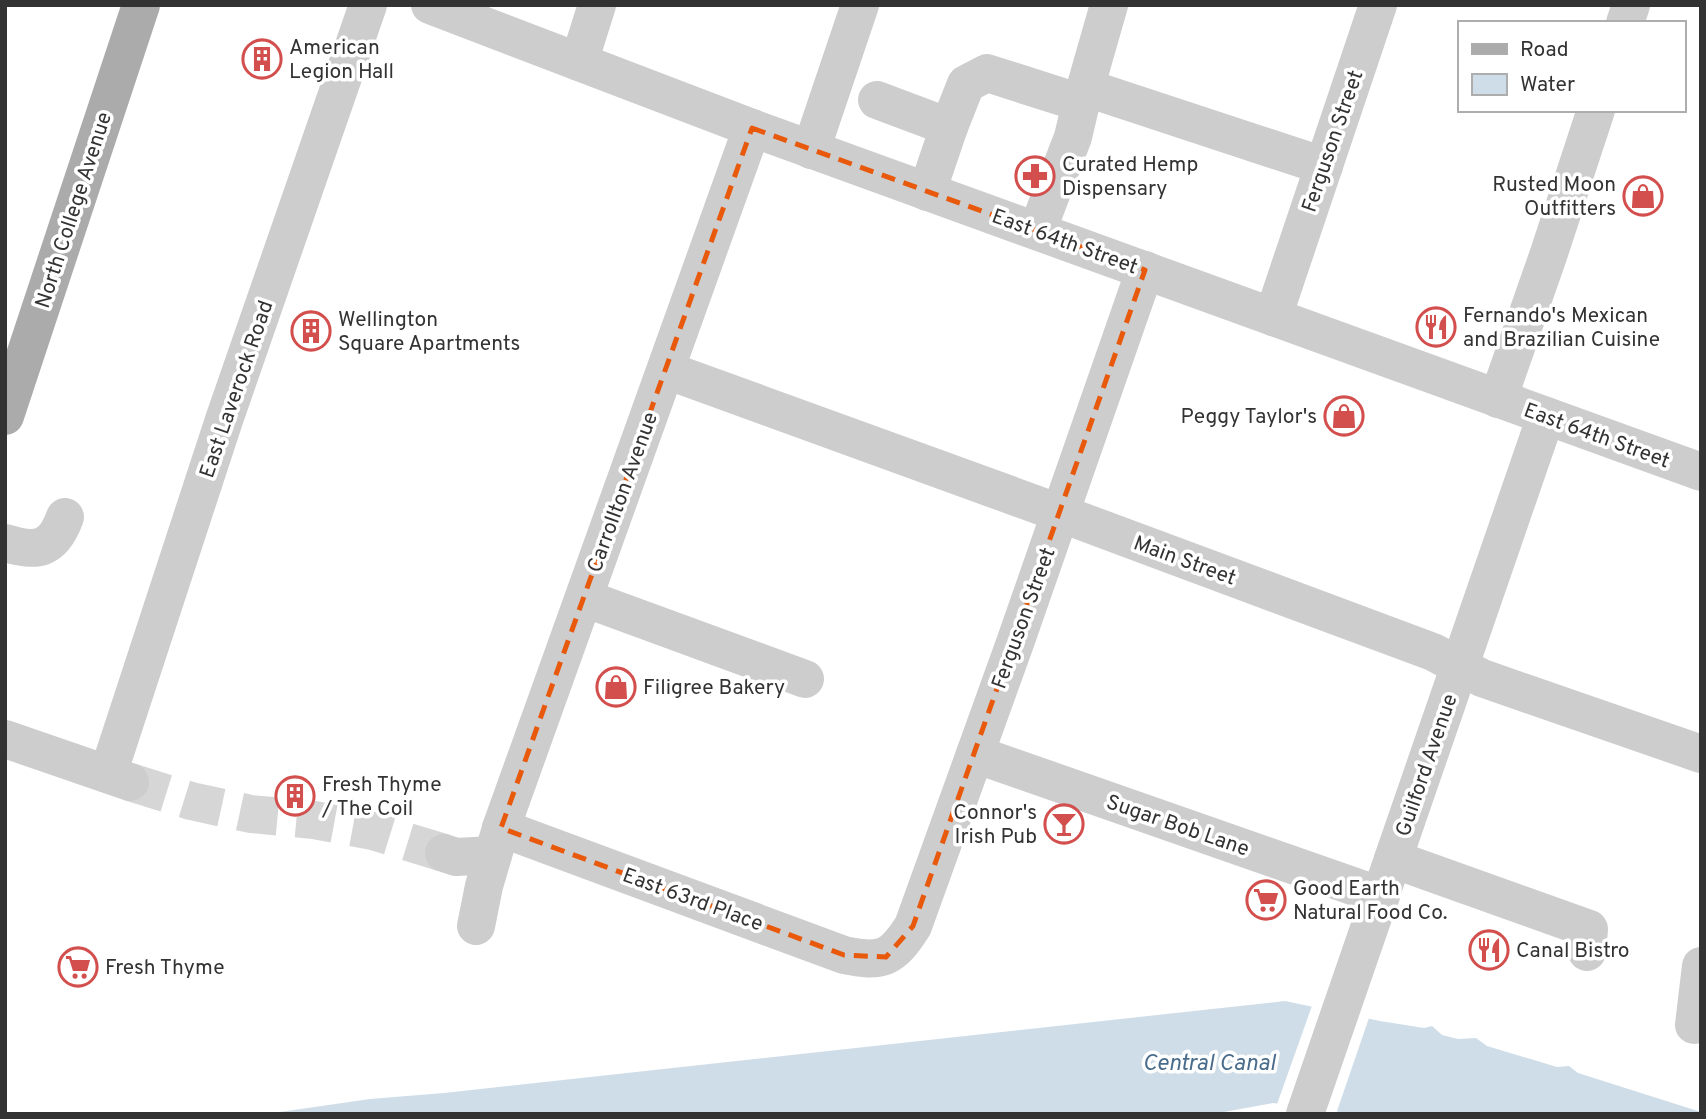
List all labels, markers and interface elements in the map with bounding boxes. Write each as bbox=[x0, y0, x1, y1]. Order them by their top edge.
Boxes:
legend bbox=[1458, 21, 1685, 112]
place label: American Legion Hall bbox=[289, 35, 394, 86]
text: Road bbox=[1520, 37, 1569, 64]
building icon: American Legion Hall bbox=[241, 38, 283, 80]
street label: Ferguson Street bbox=[1296, 67, 1370, 216]
text: Water bbox=[1520, 72, 1575, 99]
street label: North College Avenue bbox=[30, 109, 119, 312]
place label: Curated Hemp Dispensary bbox=[1062, 152, 1198, 203]
pharmacy icon: Curated Hemp Dispensary bbox=[1014, 155, 1056, 197]
place label: Rusted Moon Outfitters bbox=[1492, 172, 1616, 223]
shop icon: Rusted Moon Outfitters bbox=[1622, 175, 1664, 217]
street label: East 64th Street bbox=[988, 203, 1141, 281]
street label: East Laverock Road bbox=[194, 297, 280, 482]
place label: Fernando's Mexican and Brazilian Cuisine bbox=[1463, 303, 1660, 354]
restaurant icon: Fernando's Mexican and Brazilian Cuisine bbox=[1415, 306, 1457, 348]
place label: Wellington Square Apartments bbox=[338, 307, 520, 358]
building icon: Wellington Square Apartments bbox=[290, 310, 332, 352]
shop icon: Peggy Taylor's bbox=[1323, 395, 1365, 437]
street label: East 64th Street bbox=[1520, 397, 1673, 475]
place label: Peggy Taylor's bbox=[1180, 404, 1317, 431]
street label: Carrollton Avenue bbox=[582, 409, 665, 576]
street label: Main Street bbox=[1129, 530, 1239, 592]
street label: Ferguson Street bbox=[986, 544, 1063, 693]
shop icon: Filigree Bakery bbox=[595, 666, 637, 708]
place label: Filigree Bakery bbox=[643, 675, 785, 702]
street label: Guilford Avenue bbox=[1390, 691, 1464, 840]
place label: Fresh Thyme / The Coil bbox=[321, 772, 441, 823]
building icon: Fresh Thyme / The Coil bbox=[274, 775, 316, 817]
street label: Sugar Bob Lane bbox=[1102, 789, 1253, 864]
place label: Connor's Irish Pub bbox=[953, 800, 1037, 851]
bar icon: Connor's Irish Pub bbox=[1043, 803, 1085, 845]
street label: East 63rd Place bbox=[618, 862, 766, 938]
place label: Good Earth Natural Food Co. bbox=[1293, 876, 1448, 927]
supermarket icon: Good Earth Natural Food Co. bbox=[1245, 879, 1287, 921]
restaurant icon: Canal Bistro bbox=[1468, 929, 1510, 971]
place label: Canal Bistro bbox=[1516, 938, 1630, 965]
supermarket icon: Fresh Thyme bbox=[57, 946, 99, 988]
place label: Fresh Thyme bbox=[105, 955, 224, 982]
water label: Central Canal bbox=[1143, 1050, 1277, 1079]

